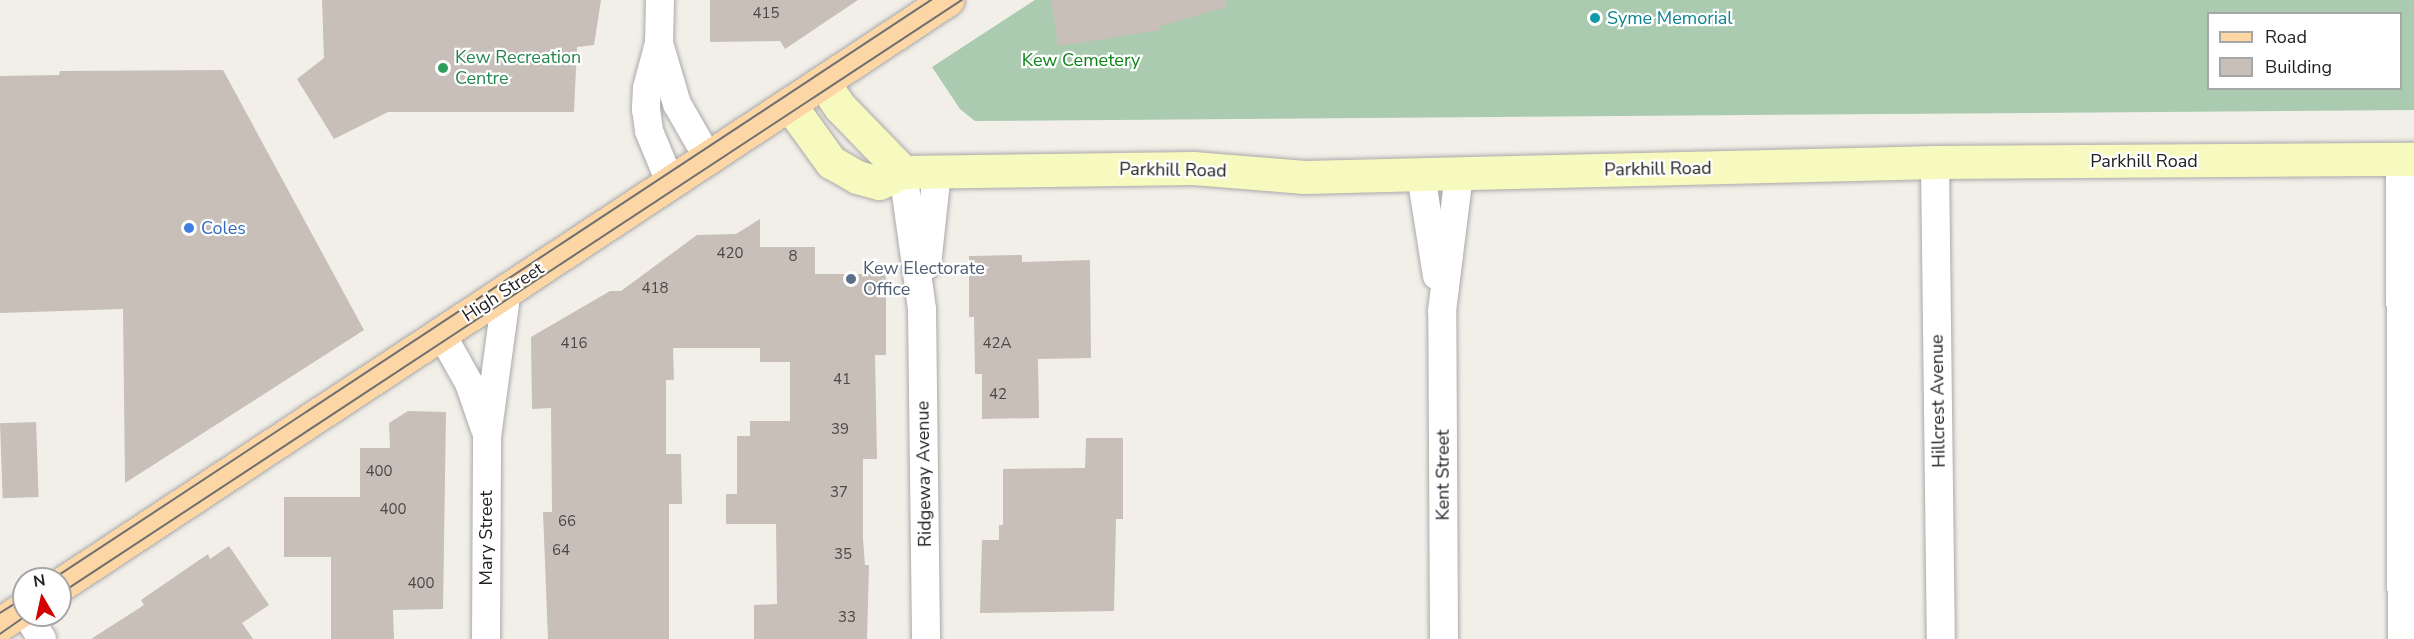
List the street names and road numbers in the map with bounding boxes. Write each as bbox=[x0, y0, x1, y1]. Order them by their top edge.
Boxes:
street label: Parkhill Road bbox=[2090, 150, 2198, 172]
street label: Parkhill Road bbox=[1604, 157, 1712, 181]
street label: Parkhill Road bbox=[1119, 158, 1227, 182]
street label: High Street bbox=[458, 258, 548, 326]
street label: Hillcrest Avenue bbox=[1926, 334, 1950, 468]
street label: Ridgeway Avenue bbox=[912, 401, 936, 547]
street label: Kent Street bbox=[1432, 430, 1454, 520]
street label: Mary Street bbox=[475, 491, 497, 585]

